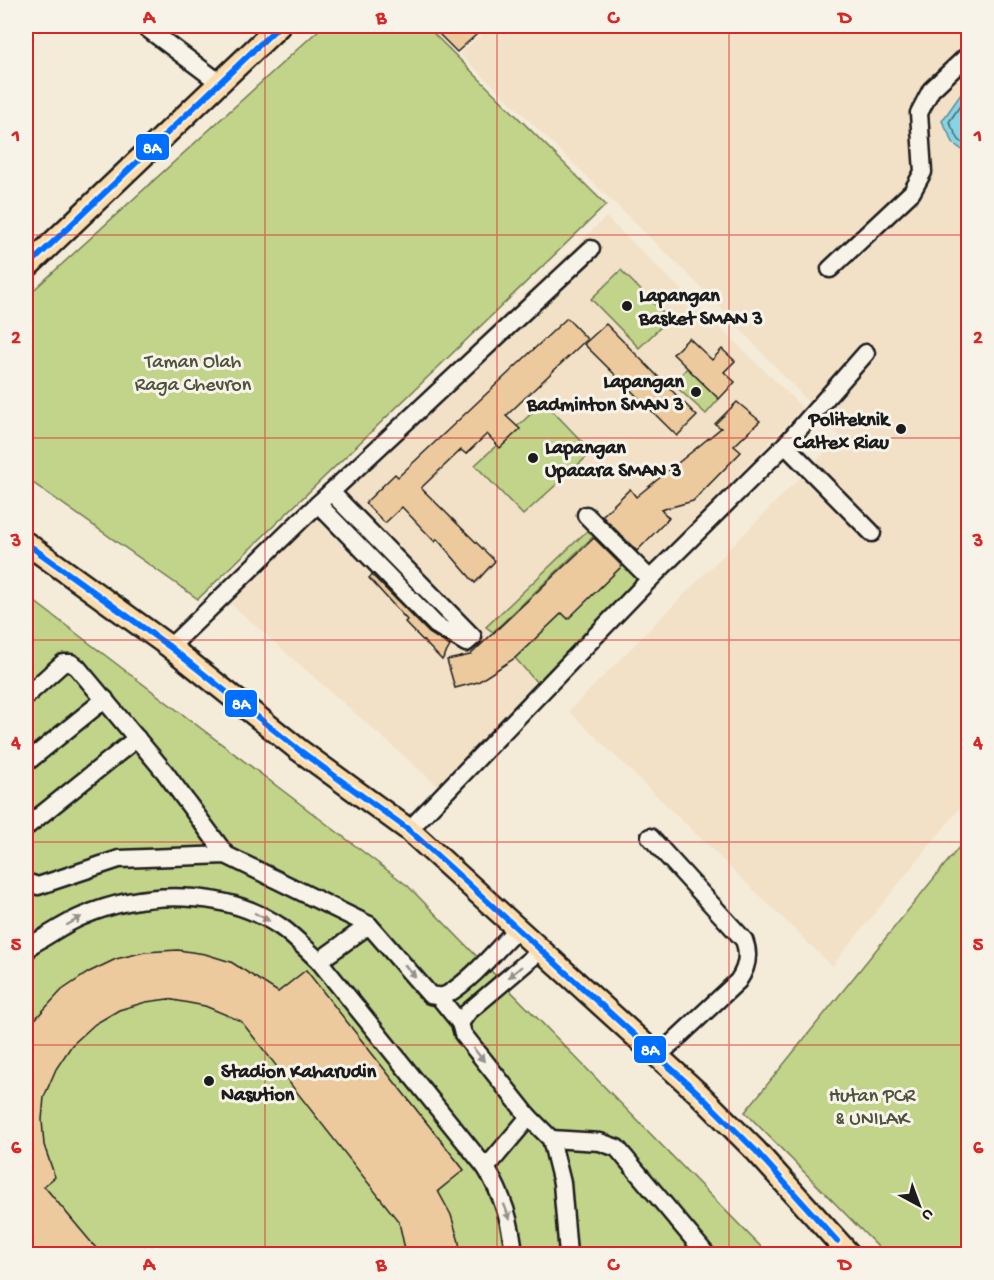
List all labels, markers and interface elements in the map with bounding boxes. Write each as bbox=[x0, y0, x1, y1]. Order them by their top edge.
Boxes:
text: A bbox=[142, 8, 157, 31]
text: B bbox=[375, 8, 387, 31]
text: C bbox=[607, 8, 621, 31]
text: D bbox=[836, 8, 852, 31]
text: 1 bbox=[11, 126, 20, 149]
text: 1 bbox=[973, 126, 982, 149]
line badge: 8A bbox=[135, 133, 170, 161]
text: 8A bbox=[143, 141, 163, 160]
place label: Lapangan Basket SMAN 3 bbox=[638, 286, 763, 332]
marker: Lapangan Basket SMAN 3 bbox=[620, 299, 634, 313]
text: 2 bbox=[11, 328, 21, 351]
text: 2 bbox=[973, 328, 983, 351]
park label: Taman Olah Raga Chevron bbox=[135, 352, 252, 398]
place label: Lapangan Badminton SMAN 3 bbox=[526, 372, 684, 418]
marker: Lapangan Badminton SMAN 3 bbox=[689, 385, 703, 399]
place label: Politeknik Caltex Riau bbox=[793, 410, 891, 456]
marker: Politeknik Caltex Riau bbox=[894, 422, 908, 436]
place label: Lapangan Upacara SMAN 3 bbox=[545, 438, 681, 484]
marker: Lapangan Upacara SMAN 3 bbox=[526, 451, 540, 465]
text: 3 bbox=[10, 531, 21, 554]
text: 3 bbox=[972, 531, 983, 554]
line badge: 8A bbox=[224, 689, 258, 718]
text: 8A bbox=[232, 697, 252, 716]
text: 4 bbox=[10, 733, 21, 756]
text: 4 bbox=[972, 733, 983, 756]
one-way arrow bbox=[254, 912, 271, 922]
one-way arrow bbox=[66, 915, 82, 926]
text: 5 bbox=[11, 935, 22, 958]
text: 5 bbox=[973, 935, 984, 958]
one-way arrow bbox=[403, 963, 416, 979]
one-way arrow bbox=[508, 965, 523, 978]
line badge: 8A bbox=[633, 1035, 667, 1064]
text: 8A bbox=[641, 1043, 661, 1062]
one-way arrow bbox=[473, 1047, 486, 1063]
place label: Stadion Kaharudin Nasution bbox=[221, 1062, 377, 1108]
marker: Stadion Kaharudin Nasution bbox=[202, 1074, 216, 1088]
park label: Hutan PCR & UNILAK bbox=[829, 1086, 917, 1132]
text: 6 bbox=[11, 1138, 22, 1161]
text: 6 bbox=[973, 1138, 984, 1161]
north arrow bbox=[889, 1175, 949, 1235]
one-way arrow bbox=[503, 1203, 512, 1221]
text: U bbox=[916, 1203, 936, 1224]
text: A bbox=[142, 1255, 157, 1278]
text: B bbox=[375, 1255, 387, 1278]
text: C bbox=[607, 1255, 621, 1278]
text: D bbox=[836, 1255, 852, 1278]

